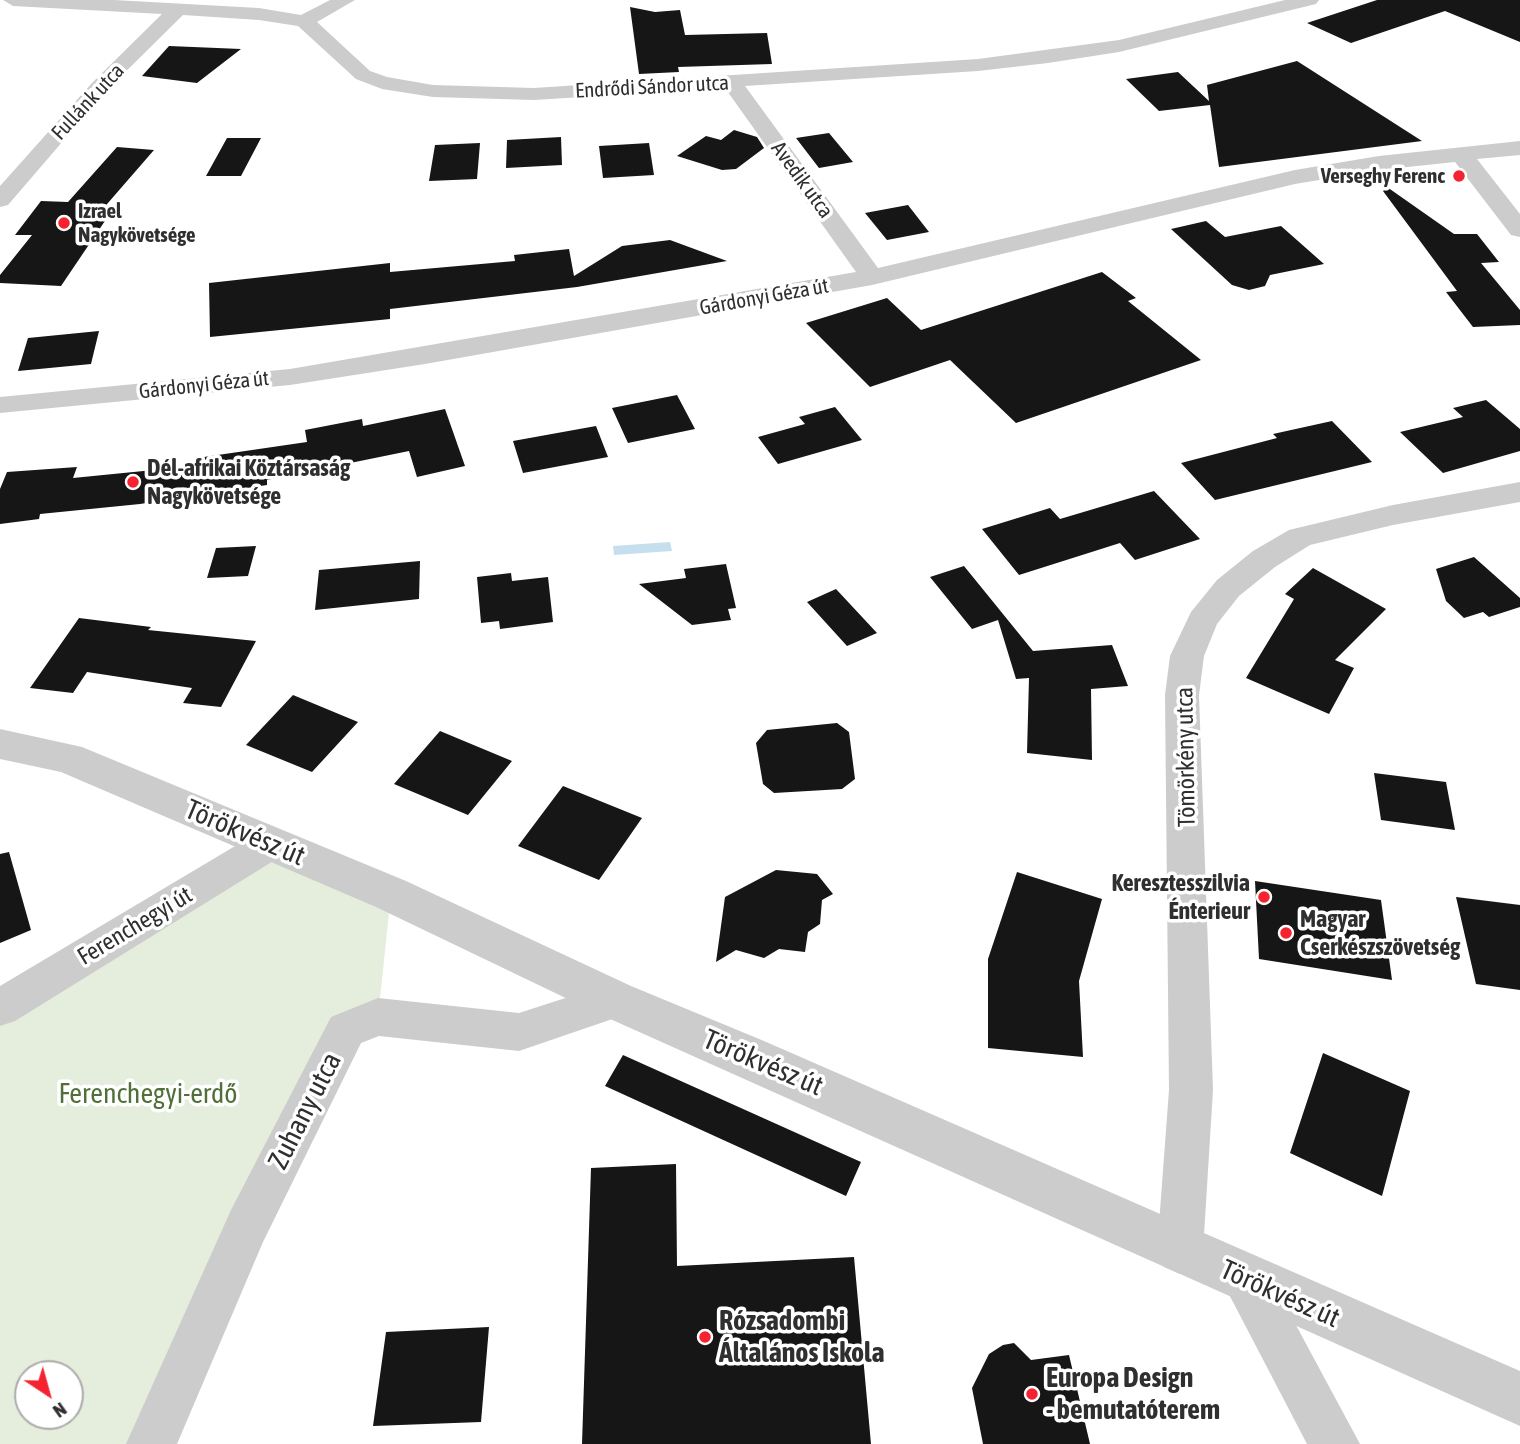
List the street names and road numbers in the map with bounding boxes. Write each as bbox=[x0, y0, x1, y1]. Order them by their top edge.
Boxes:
street label: Fullánk utca bbox=[46, 59, 130, 145]
street label: Endrődi Sándor utca bbox=[574, 70, 730, 104]
street label: Avedik utca bbox=[766, 137, 838, 223]
street label: Gárdonyi Géza út bbox=[698, 273, 830, 321]
street label: Gárdonyi Géza út bbox=[138, 366, 270, 404]
street label: Tömörkény utca bbox=[1170, 687, 1202, 827]
street label: Törökvész út bbox=[180, 793, 310, 873]
street label: Ferenchegyi út bbox=[72, 881, 198, 971]
street label: Törökvész út bbox=[698, 1023, 828, 1103]
street label: Zuhany utca bbox=[261, 1047, 349, 1175]
street label: Törökvész út bbox=[1215, 1253, 1345, 1335]

